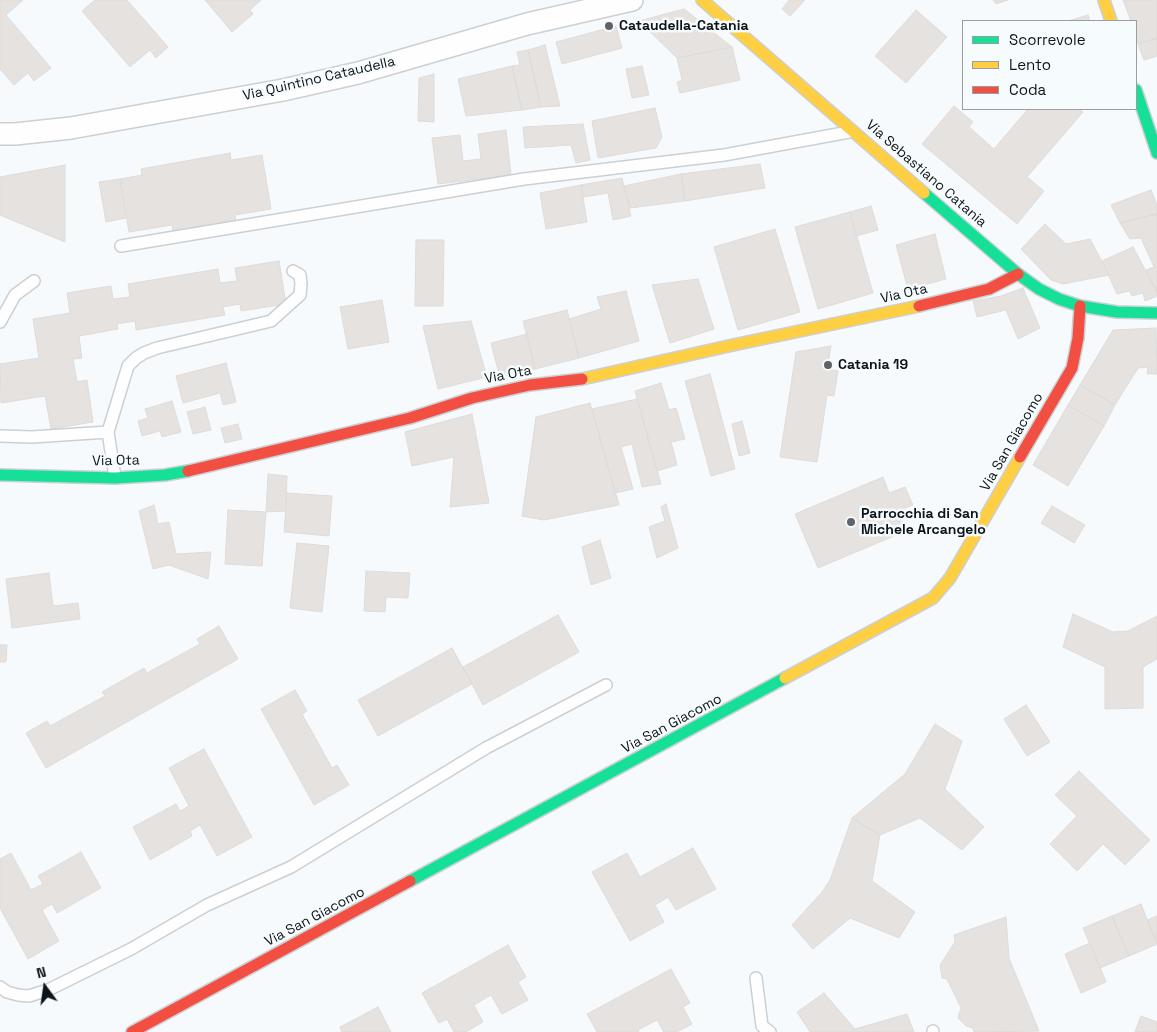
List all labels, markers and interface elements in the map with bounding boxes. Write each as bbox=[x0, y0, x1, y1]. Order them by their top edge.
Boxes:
place label: Cataudella-Catania bbox=[619, 18, 748, 34]
marker: Cataudella-Catania bbox=[603, 20, 615, 32]
legend bbox=[962, 20, 1137, 110]
text: Scorrevole bbox=[1009, 30, 1086, 49]
street label: Via Quintino Cataudella bbox=[241, 53, 397, 105]
text: Lento bbox=[1009, 55, 1051, 74]
text: Coda bbox=[1009, 80, 1046, 99]
street label: Via Sebastiano Catania bbox=[862, 117, 990, 231]
street label: Via Ota bbox=[879, 280, 929, 308]
place label: Catania 19 bbox=[838, 357, 908, 373]
marker: Catania 19 bbox=[822, 359, 834, 371]
street label: Via Ota bbox=[483, 362, 533, 388]
street label: Via San Giacomo bbox=[977, 390, 1047, 494]
street label: Via Ota bbox=[92, 452, 140, 470]
place label: Parrocchia di San Michele Arcangelo bbox=[861, 506, 986, 538]
marker: Parrocchia di San Michele Arcangelo bbox=[845, 516, 857, 528]
street label: Via San Giacomo bbox=[619, 691, 725, 757]
street label: Via San Giacomo bbox=[262, 884, 368, 950]
north arrow bbox=[20, 962, 70, 1012]
text: N bbox=[35, 963, 48, 982]

